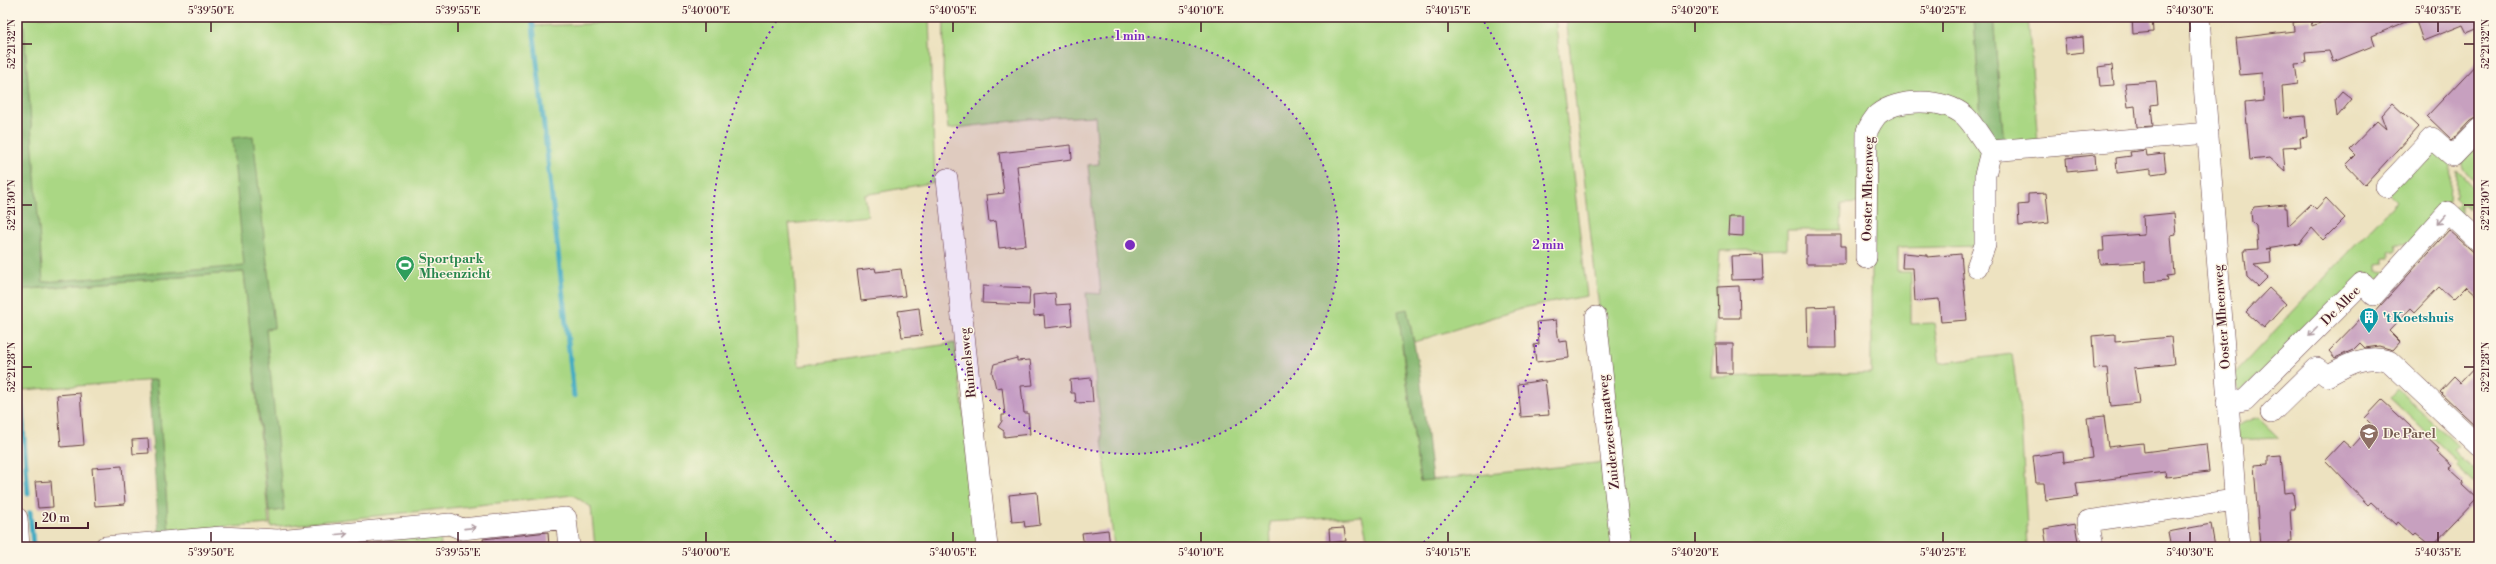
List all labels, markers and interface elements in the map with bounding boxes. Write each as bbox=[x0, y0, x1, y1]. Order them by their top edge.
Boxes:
text: 5°39'50"E bbox=[188, 5, 234, 17]
text: 5°39'55"E bbox=[436, 5, 481, 17]
text: 5°40'00"E bbox=[682, 5, 730, 17]
text: 5°40'05"E bbox=[930, 5, 977, 17]
text: 5°40'10"E bbox=[1178, 5, 1224, 17]
text: 5°40'15"E bbox=[1426, 5, 1470, 17]
text: 5°40'20"E bbox=[1671, 5, 1719, 17]
text: 5°40'25"E bbox=[1920, 5, 1966, 17]
text: 5°40'30"E bbox=[2167, 5, 2214, 17]
text: 5°40'35"E bbox=[2415, 5, 2461, 17]
text: 52°21'32"N bbox=[6, 19, 18, 69]
text: 52°21'32"N bbox=[2480, 19, 2492, 69]
text: 1 min bbox=[1115, 29, 1146, 44]
street label: Ooster Mheenweg bbox=[1859, 136, 1877, 242]
text: 52°21'30"N bbox=[6, 179, 18, 230]
text: 52°21'30"N bbox=[2480, 179, 2492, 230]
one-way arrow bbox=[2436, 215, 2446, 225]
centre of rings bbox=[1123, 238, 1137, 252]
text: 2 min bbox=[1532, 238, 1564, 253]
place label: Sportpark Mheenzicht bbox=[419, 251, 491, 282]
sports icon: Sportpark Mheenzicht bbox=[394, 254, 416, 282]
street label: Ooster Mheenweg bbox=[2210, 264, 2234, 370]
street label: De Allee bbox=[2318, 282, 2364, 329]
building icon: 't Koetshuis bbox=[2358, 306, 2380, 334]
place label: 't Koetshuis bbox=[2383, 310, 2454, 326]
street label: Ruimelsweg bbox=[956, 327, 980, 399]
one-way arrow bbox=[2308, 327, 2318, 337]
text: 52°21'28"N bbox=[6, 341, 18, 392]
text: 52°21'28"N bbox=[2480, 341, 2492, 392]
street label: Zuiderzeestraatweg bbox=[1595, 374, 1623, 490]
school or university icon: De Parel bbox=[2358, 422, 2380, 450]
place label: De Parel bbox=[2383, 426, 2436, 442]
scale bar bbox=[36, 504, 88, 530]
text: 20 m bbox=[42, 511, 70, 526]
one-way arrow bbox=[463, 524, 476, 532]
one-way arrow bbox=[335, 531, 348, 538]
text: 5°39'50"E bbox=[188, 547, 234, 559]
text: 5°39'55"E bbox=[436, 547, 481, 559]
text: 5°40'00"E bbox=[682, 547, 730, 559]
text: 5°40'05"E bbox=[930, 547, 977, 559]
text: 5°40'10"E bbox=[1178, 547, 1224, 559]
text: 5°40'15"E bbox=[1426, 547, 1470, 559]
text: 5°40'20"E bbox=[1671, 547, 1719, 559]
text: 5°40'25"E bbox=[1920, 547, 1966, 559]
text: 5°40'30"E bbox=[2167, 547, 2214, 559]
text: 5°40'35"E bbox=[2415, 547, 2461, 559]

